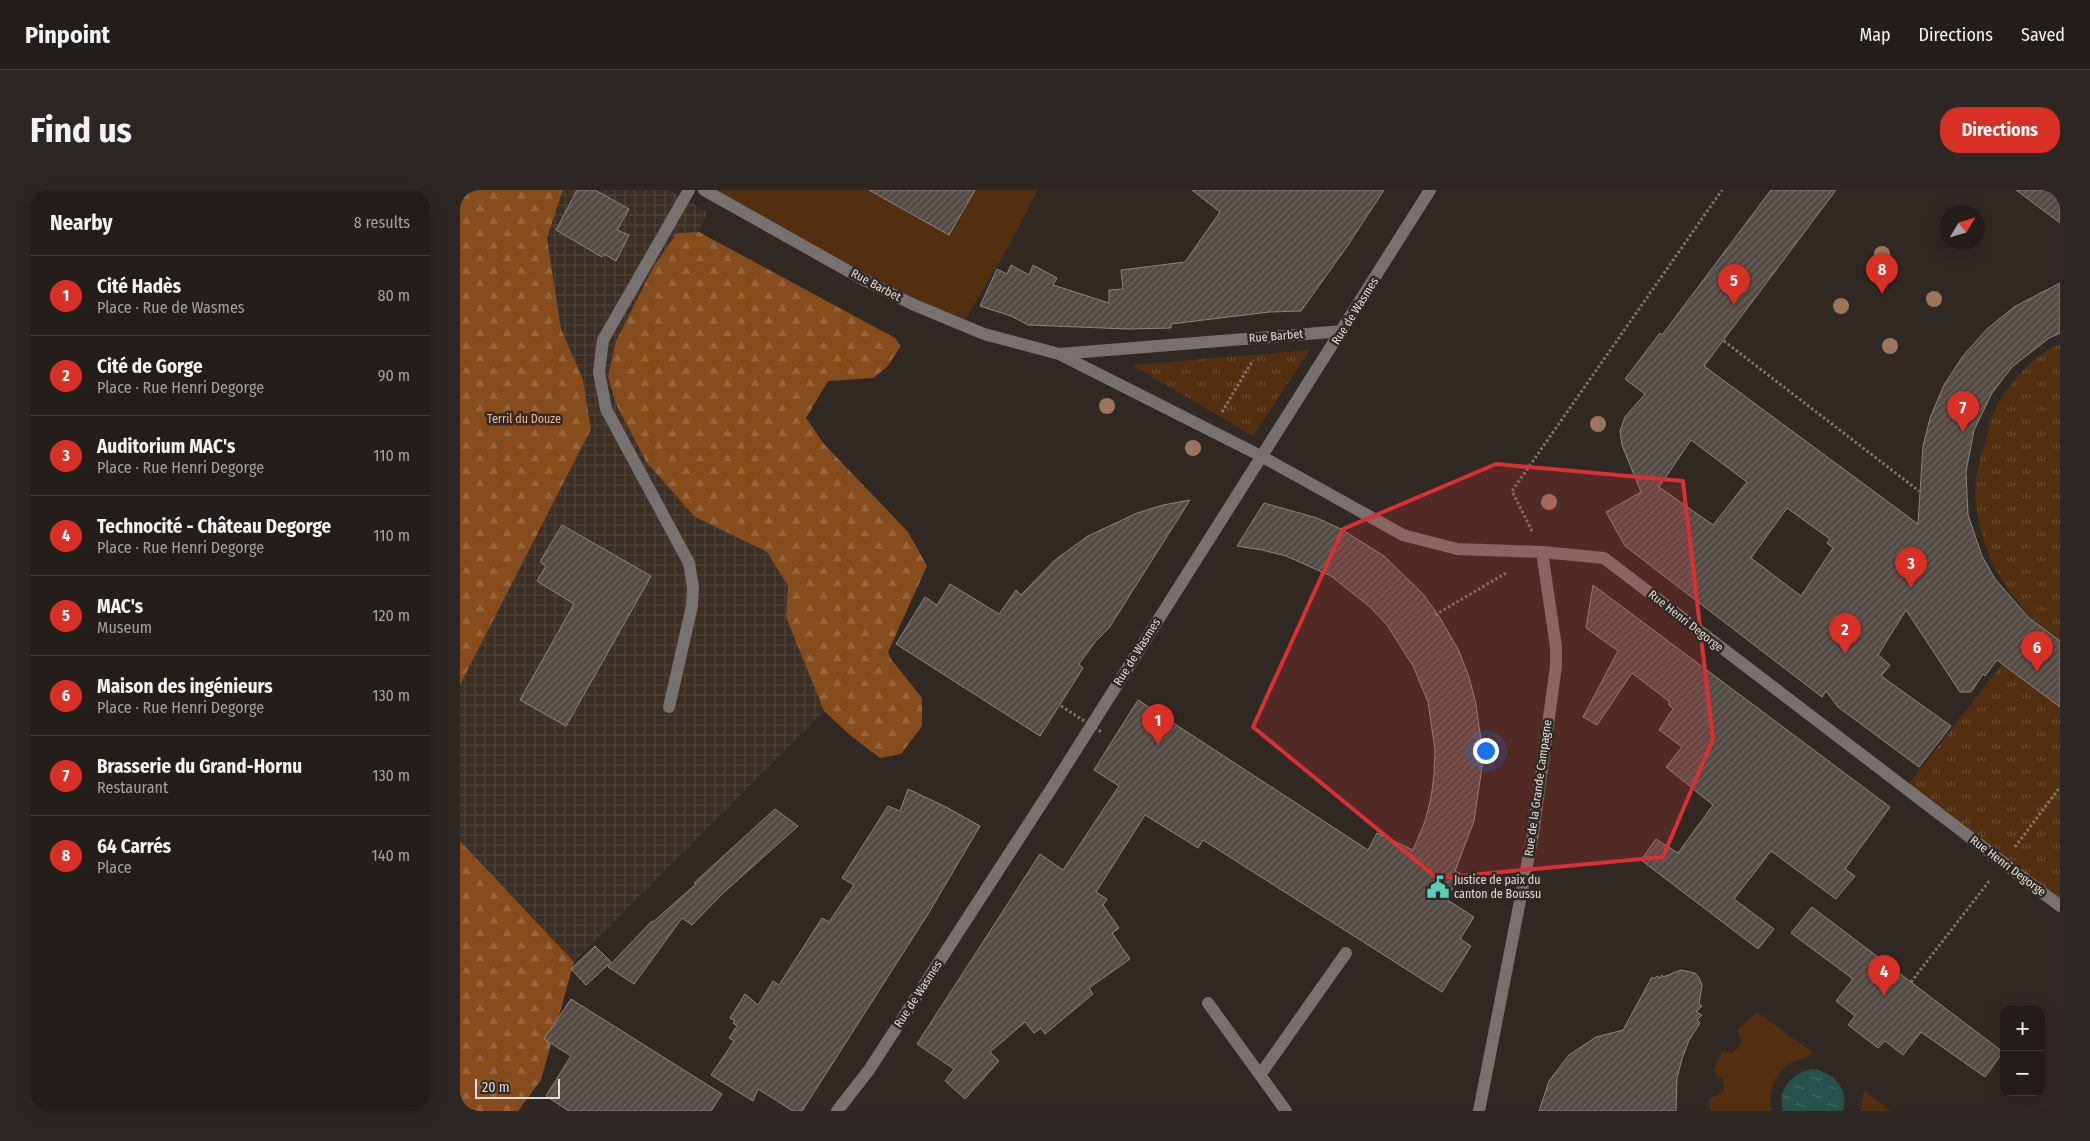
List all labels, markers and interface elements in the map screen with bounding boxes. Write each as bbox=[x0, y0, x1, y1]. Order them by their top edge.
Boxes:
text: Pinpoint bbox=[25, 21, 110, 49]
text: Map bbox=[1859, 24, 1891, 46]
text: Directions bbox=[1919, 24, 1993, 46]
text: Saved bbox=[2021, 24, 2065, 46]
button: Directions bbox=[1940, 107, 2060, 153]
text: Find us bbox=[30, 109, 132, 151]
north arrow bbox=[1940, 205, 1985, 250]
text: Nearby bbox=[50, 210, 112, 236]
text: 8 results bbox=[354, 213, 410, 232]
pin: 8 bbox=[1866, 253, 1898, 294]
pin: 5 bbox=[1718, 264, 1750, 305]
street label: Rue Barbet bbox=[849, 266, 903, 304]
text: Cité Hadès bbox=[97, 275, 181, 298]
street label: Rue de Wasmes bbox=[1329, 275, 1381, 347]
text: 1 bbox=[63, 286, 69, 305]
text: 80 m bbox=[378, 286, 410, 305]
text: Place · Rue de Wasmes bbox=[97, 298, 245, 317]
street label: Rue Barbet bbox=[1248, 327, 1304, 345]
text: Cité de Gorge bbox=[97, 355, 203, 378]
text: 2 bbox=[62, 366, 70, 385]
text: 90 m bbox=[378, 366, 410, 385]
text: Place · Rue Henri Degorge bbox=[97, 378, 264, 397]
pin: 7 bbox=[1947, 391, 1979, 432]
park label: Terril du Douze bbox=[487, 412, 561, 426]
text: Auditorium MAC's bbox=[97, 435, 235, 458]
text: 3 bbox=[62, 446, 70, 465]
text: 110 m bbox=[373, 446, 410, 465]
text: Place · Rue Henri Degorge bbox=[97, 458, 264, 477]
text: Technocité - Château Degorge bbox=[97, 515, 331, 538]
text: 4 bbox=[62, 526, 70, 545]
text: 110 m bbox=[373, 526, 410, 545]
text: Place · Rue Henri Degorge bbox=[97, 538, 264, 557]
pin: 3 bbox=[1895, 547, 1927, 588]
street label: Rue Henri Degorge bbox=[1646, 587, 1726, 655]
text: MAC's bbox=[97, 595, 143, 618]
text: 5 bbox=[62, 606, 70, 625]
text: 120 m bbox=[372, 606, 410, 625]
pin: 2 bbox=[1829, 613, 1861, 654]
street label: Rue de Wasmes bbox=[1111, 616, 1163, 688]
text: Museum bbox=[97, 618, 152, 637]
pin: 6 bbox=[2021, 631, 2053, 672]
text: Maison des ingénieurs bbox=[97, 675, 273, 698]
text: 6 bbox=[62, 686, 70, 705]
text: 130 m bbox=[372, 686, 410, 705]
text: Place · Rue Henri Degorge bbox=[97, 698, 264, 717]
pin: 1 bbox=[1142, 704, 1174, 745]
street label: Rue de la Grande Campagne bbox=[1521, 719, 1555, 857]
your location bbox=[1473, 738, 1499, 764]
text: Brasserie du Grand-Hornu bbox=[97, 755, 302, 778]
text: 7 bbox=[63, 766, 69, 785]
text: 130 m bbox=[372, 766, 410, 785]
text: Restaurant bbox=[97, 778, 168, 797]
street label: Rue Henri Degorge bbox=[1967, 833, 2049, 899]
text: 64 Carrés bbox=[97, 835, 171, 858]
text: 8 bbox=[62, 846, 70, 865]
text: 140 m bbox=[372, 846, 410, 865]
text: Place bbox=[97, 858, 132, 877]
place label: Justice de paix du canton de Boussu bbox=[1454, 873, 1541, 901]
public building icon: Justice de paix du canton de Boussu bbox=[1425, 874, 1451, 900]
pin: 4 bbox=[1868, 955, 1900, 996]
street label: Rue de Wasmes bbox=[891, 958, 945, 1030]
map controls bbox=[2000, 1006, 2045, 1096]
button: + bbox=[2000, 1006, 2045, 1051]
button: − bbox=[2000, 1051, 2045, 1096]
scale bar bbox=[475, 1076, 560, 1099]
text: 20 m bbox=[482, 1079, 510, 1096]

